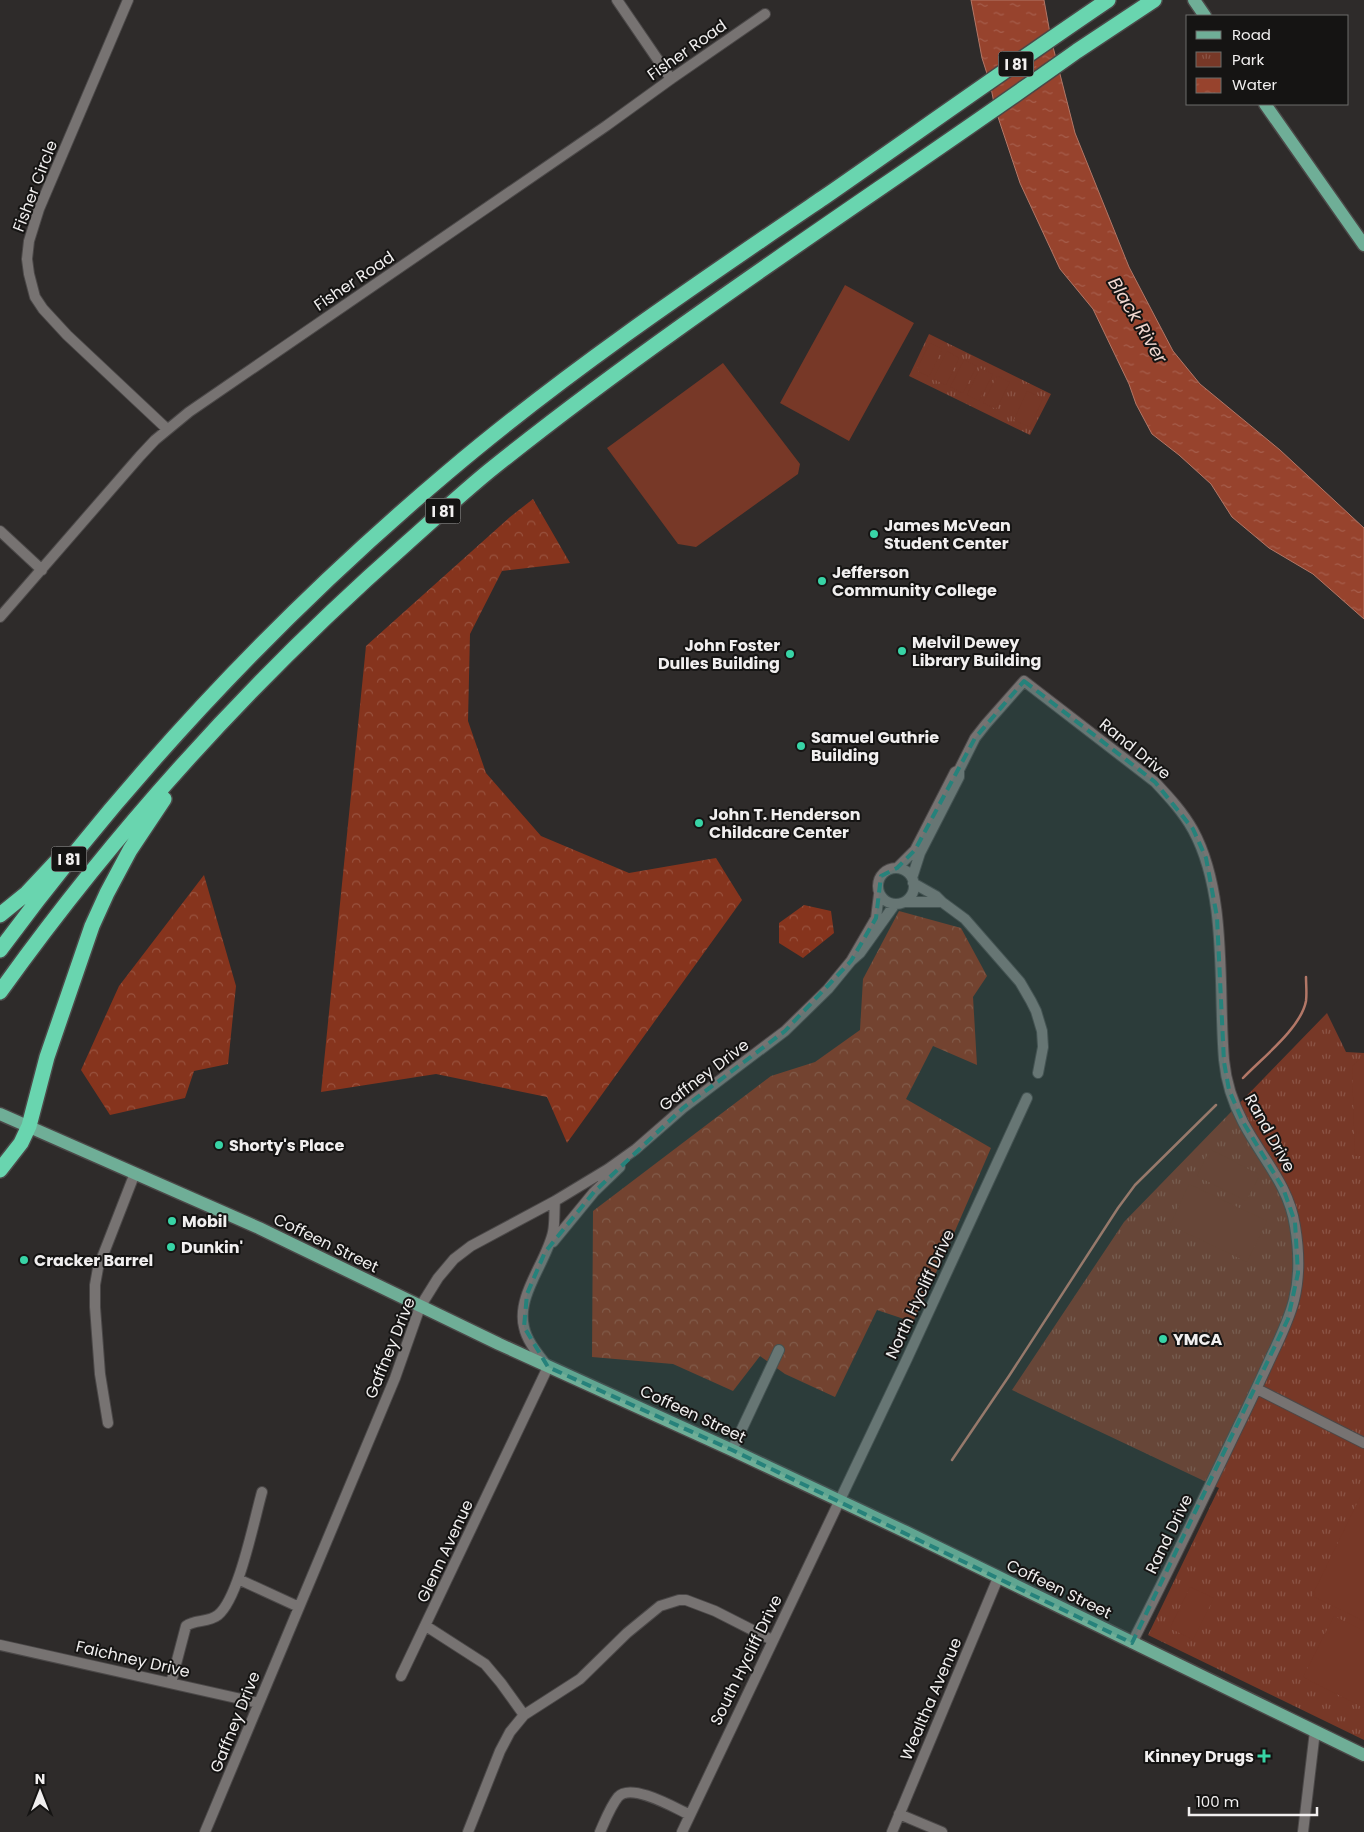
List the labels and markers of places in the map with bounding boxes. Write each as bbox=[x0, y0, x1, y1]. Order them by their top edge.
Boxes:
place label: James McVean Student Center bbox=[884, 514, 1011, 555]
marker: James McVean Student Center bbox=[868, 528, 880, 540]
place label: Jefferson Community College bbox=[832, 561, 997, 602]
marker: Jefferson Community College bbox=[816, 575, 828, 587]
place label: Melvil Dewey Library Building bbox=[912, 631, 1041, 672]
place label: John Foster Dulles Building bbox=[658, 634, 780, 675]
marker: Melvil Dewey Library Building bbox=[896, 645, 908, 657]
marker: John Foster Dulles Building bbox=[784, 648, 796, 660]
place label: Samuel Guthrie Building bbox=[811, 726, 939, 767]
marker: Samuel Guthrie Building bbox=[795, 740, 807, 752]
place label: John T. Henderson Childcare Center bbox=[709, 803, 861, 844]
marker: John T. Henderson Childcare Center bbox=[693, 817, 705, 829]
place label: Shorty's Place bbox=[229, 1134, 344, 1157]
marker: Shorty's Place bbox=[213, 1139, 225, 1151]
place label: Mobil bbox=[182, 1210, 227, 1233]
marker: Mobil bbox=[166, 1215, 178, 1227]
place label: Dunkin' bbox=[181, 1236, 243, 1259]
marker: Dunkin' bbox=[165, 1241, 177, 1253]
place label: Cracker Barrel bbox=[34, 1249, 153, 1272]
marker: Cracker Barrel bbox=[18, 1254, 30, 1266]
place label: YMCA bbox=[1173, 1328, 1223, 1351]
marker: YMCA bbox=[1157, 1333, 1169, 1345]
place label: Kinney Drugs bbox=[1144, 1745, 1254, 1768]
marker: Kinney Drugs bbox=[1258, 1750, 1270, 1762]

